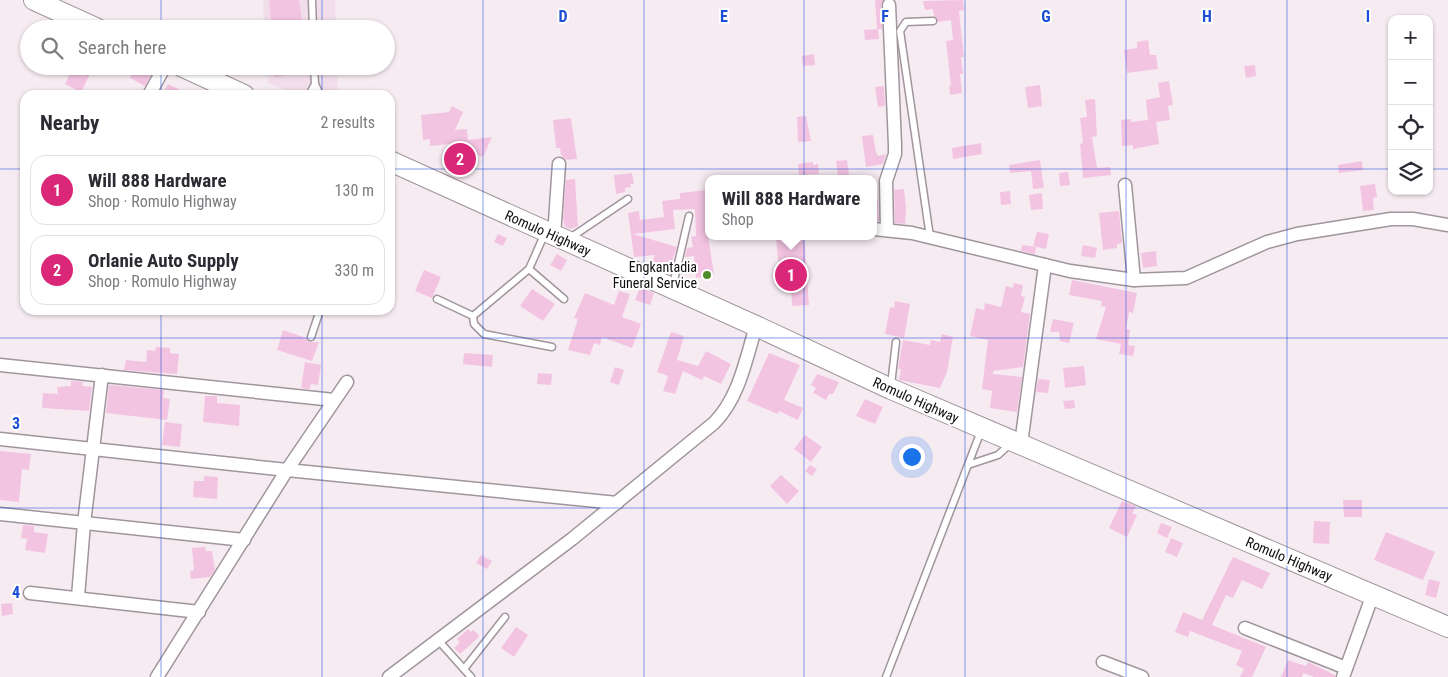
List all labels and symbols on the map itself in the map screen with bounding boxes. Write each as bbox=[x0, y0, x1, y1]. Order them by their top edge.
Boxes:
text: D bbox=[558, 7, 568, 26]
text: E bbox=[720, 7, 728, 26]
text: F bbox=[881, 7, 889, 26]
text: G bbox=[1041, 7, 1051, 26]
text: H bbox=[1202, 7, 1212, 26]
text: I bbox=[1366, 7, 1370, 26]
pin: 2 bbox=[444, 140, 476, 178]
street label: Romulo Highway bbox=[503, 207, 594, 259]
pin: 1 bbox=[775, 256, 807, 294]
place label: Engkantadia Funeral Service bbox=[613, 259, 697, 291]
marker: Engkantadia Funeral Service bbox=[701, 269, 713, 281]
street label: Romulo Highway bbox=[871, 374, 962, 426]
text: 3 bbox=[12, 414, 20, 433]
your location bbox=[899, 444, 925, 470]
street label: Romulo Highway bbox=[1243, 534, 1335, 584]
text: 4 bbox=[12, 583, 20, 602]

